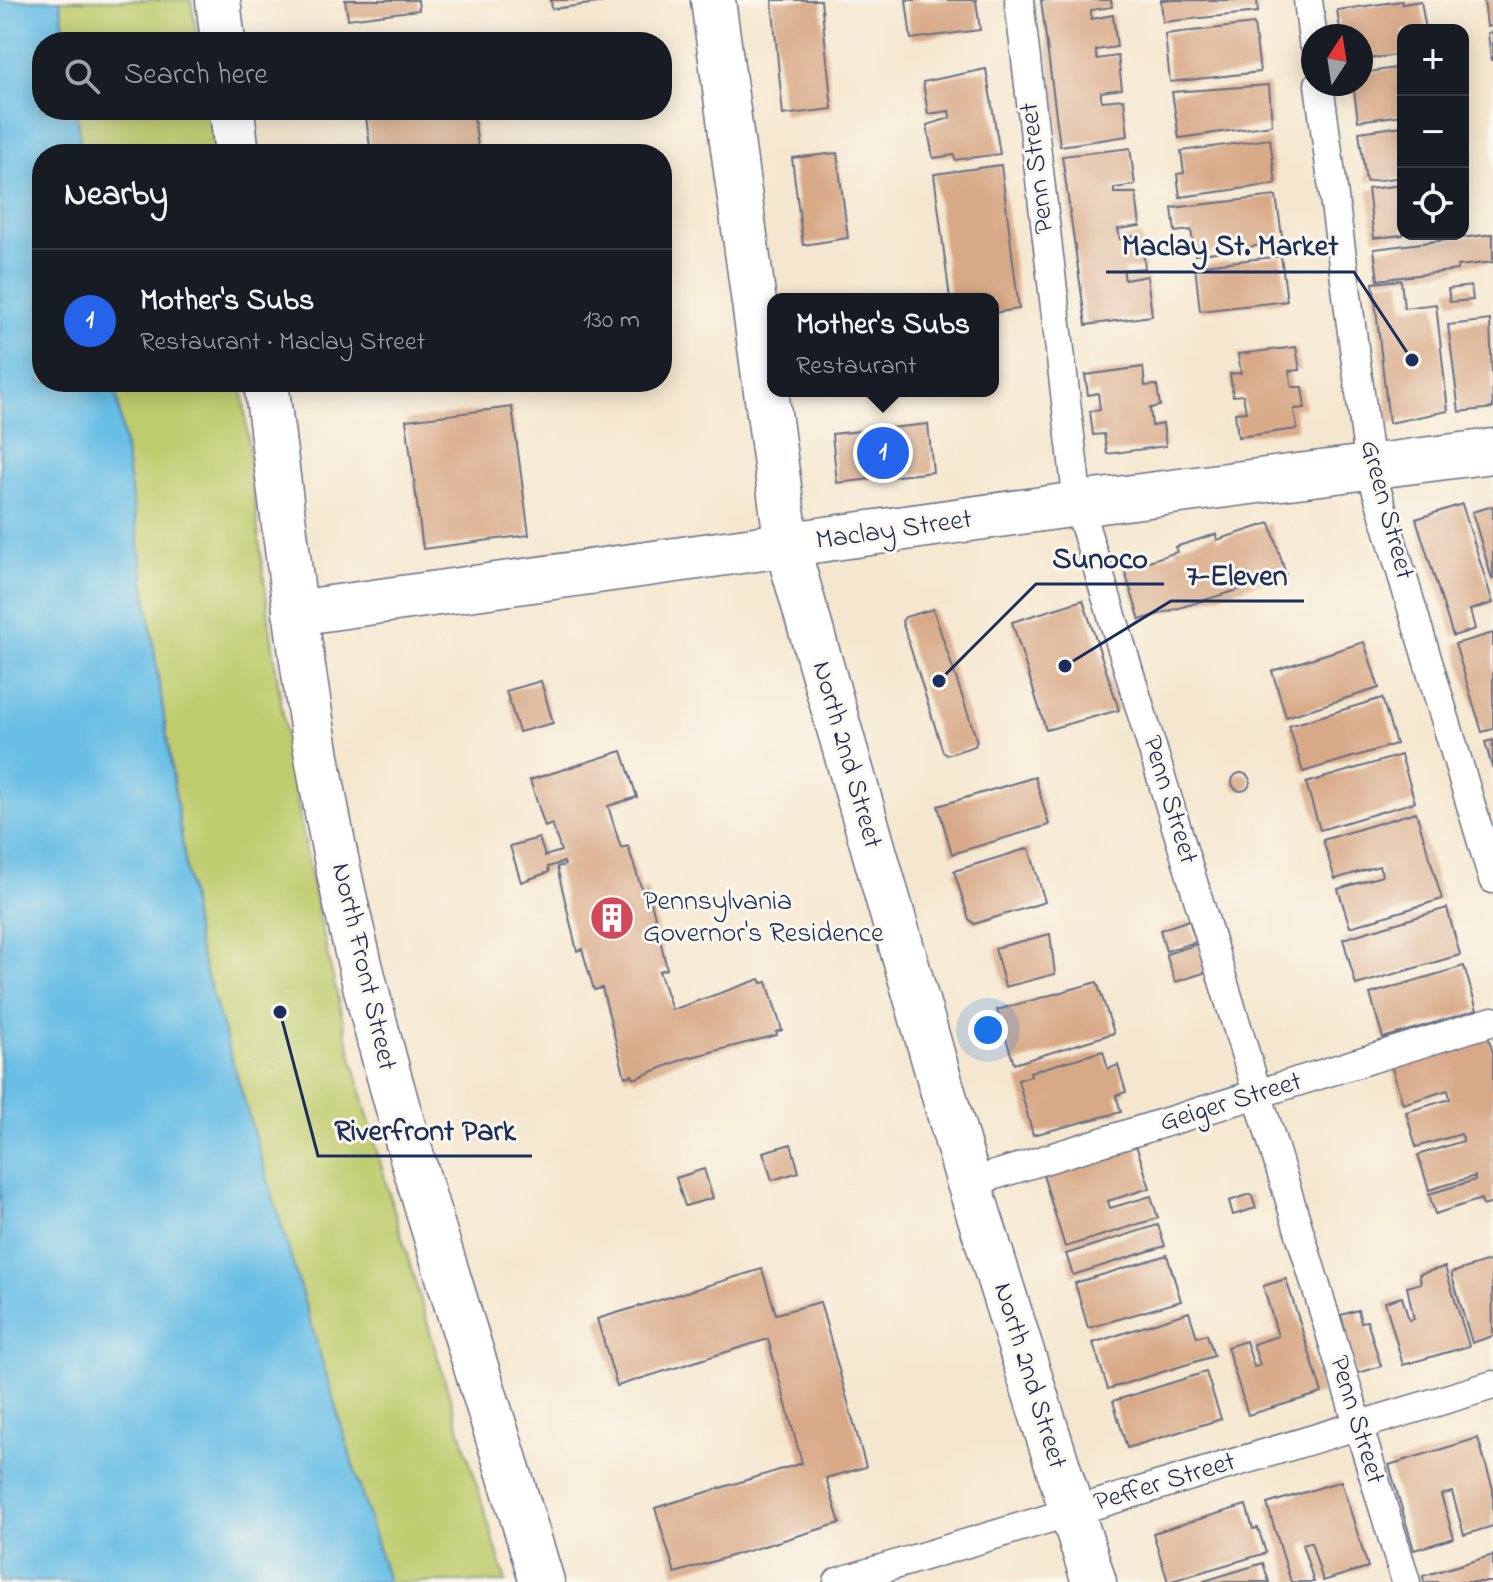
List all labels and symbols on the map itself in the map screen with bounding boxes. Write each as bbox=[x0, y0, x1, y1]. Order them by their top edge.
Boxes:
north arrow bbox=[1301, 24, 1373, 96]
street label: Penn Street bbox=[1010, 100, 1066, 236]
callout: Maclay St. Market bbox=[1106, 218, 1354, 272]
text: Maclay St. Market bbox=[1122, 226, 1339, 270]
pin: 1 bbox=[857, 423, 909, 483]
street label: Green Street bbox=[1348, 436, 1424, 584]
street label: Maclay Street bbox=[813, 500, 975, 562]
callout: Sunoco bbox=[1036, 530, 1164, 584]
text: Sunoco bbox=[1052, 539, 1148, 583]
callout: 7-Eleven bbox=[1171, 547, 1304, 601]
text: 7-Eleven bbox=[1187, 556, 1288, 600]
street label: North 2nd Street bbox=[800, 657, 892, 853]
street label: Penn Street bbox=[1130, 731, 1208, 869]
street label: North Front Street bbox=[319, 859, 407, 1075]
place label: Pennsylvania Governor's Residence bbox=[643, 882, 884, 955]
building icon: Pennsylvania Governor's Residence bbox=[588, 894, 636, 942]
your location bbox=[968, 1010, 1008, 1050]
street label: Geiger Street bbox=[1155, 1062, 1307, 1144]
callout: Riverfront Park bbox=[318, 1102, 532, 1156]
text: Riverfront Park bbox=[334, 1111, 517, 1155]
street label: North 2nd Street bbox=[981, 1278, 1077, 1474]
street label: Penn Street bbox=[1317, 1351, 1395, 1489]
street label: Peffer Street bbox=[1089, 1442, 1241, 1524]

